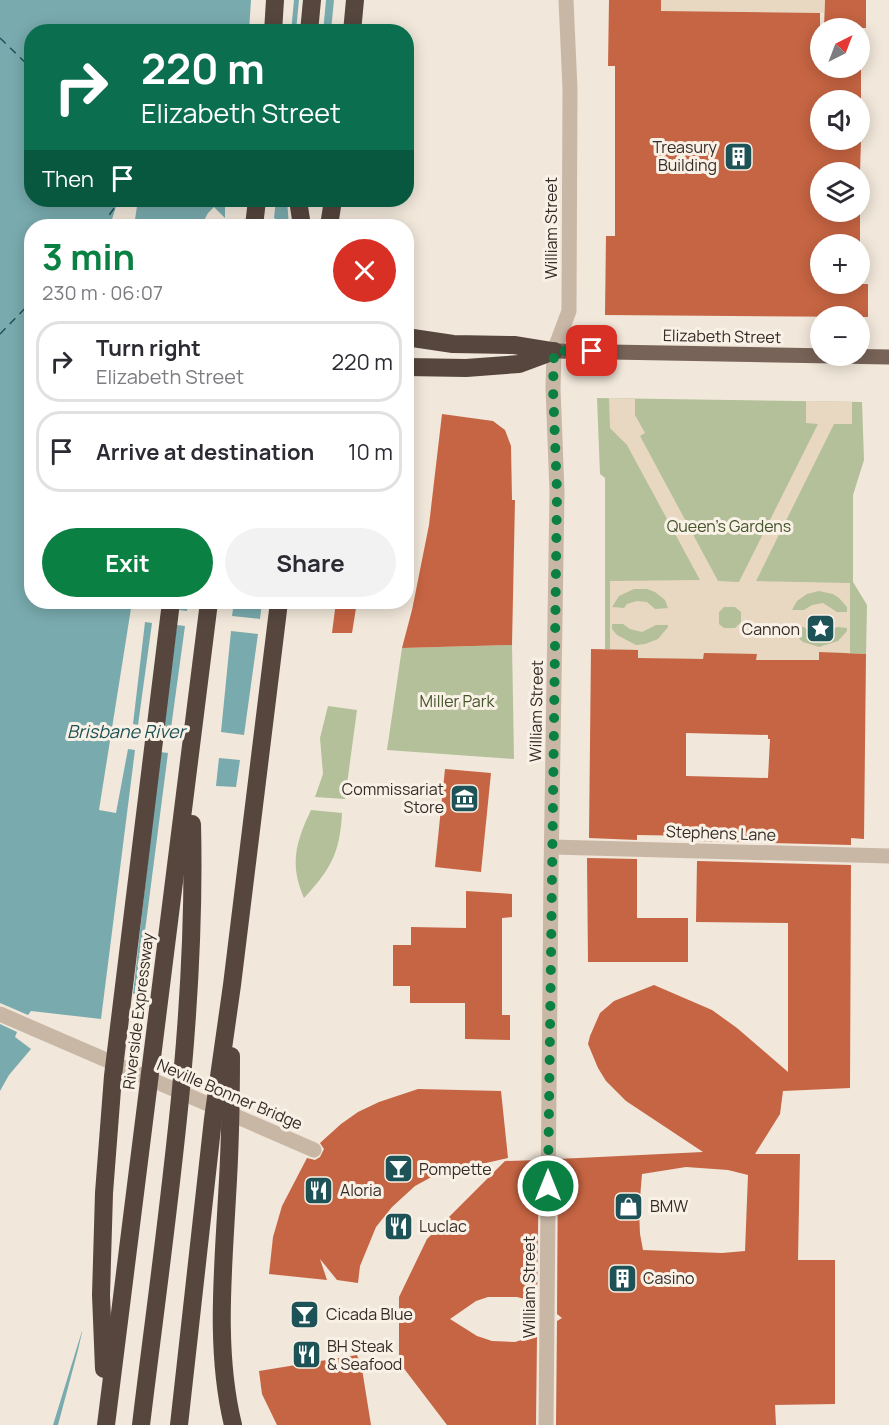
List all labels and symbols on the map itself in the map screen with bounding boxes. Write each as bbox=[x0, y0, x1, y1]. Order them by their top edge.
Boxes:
north arrow bbox=[810, 18, 870, 78]
place label: Treasury Building bbox=[653, 136, 718, 176]
building icon: Treasury Building bbox=[722, 140, 754, 172]
street label: William Street bbox=[540, 177, 562, 279]
street label: Elizabeth Street bbox=[663, 324, 781, 348]
pin bbox=[566, 325, 617, 376]
park label: Queen's Gardens bbox=[667, 515, 791, 537]
place icon: Cannon bbox=[805, 613, 837, 645]
place label: Cannon bbox=[742, 618, 800, 640]
street label: William Street bbox=[524, 660, 548, 762]
park label: Miller Park bbox=[420, 690, 495, 712]
water label: Brisbane River bbox=[67, 719, 187, 743]
place label: Commissariat Store bbox=[342, 778, 444, 818]
museum icon: Commissariat Store bbox=[449, 782, 481, 814]
street label: Stephens Lane bbox=[666, 820, 776, 846]
street label: Riverside Expressway bbox=[117, 931, 159, 1091]
street label: Neville Bonner Bridge bbox=[154, 1053, 306, 1135]
bar icon: Pompette bbox=[382, 1153, 414, 1185]
position arrow bbox=[516, 1154, 580, 1218]
place label: Pompette bbox=[419, 1158, 492, 1180]
restaurant icon: Aloria bbox=[303, 1174, 335, 1206]
place label: Aloria bbox=[340, 1179, 382, 1201]
shop icon: BMW bbox=[613, 1190, 645, 1222]
place label: BMW bbox=[650, 1195, 688, 1217]
restaurant icon: Luclac bbox=[382, 1210, 414, 1242]
place label: Luclac bbox=[419, 1215, 467, 1237]
street label: William Street bbox=[518, 1236, 540, 1338]
building icon: Casino bbox=[606, 1262, 638, 1294]
place label: Casino bbox=[643, 1267, 694, 1289]
bar icon: Cicada Blue bbox=[289, 1298, 321, 1330]
place label: Cicada Blue bbox=[326, 1303, 413, 1325]
place label: BH Steak & Seafood bbox=[327, 1335, 402, 1375]
restaurant icon: BH Steak & Seafood bbox=[290, 1339, 322, 1371]

